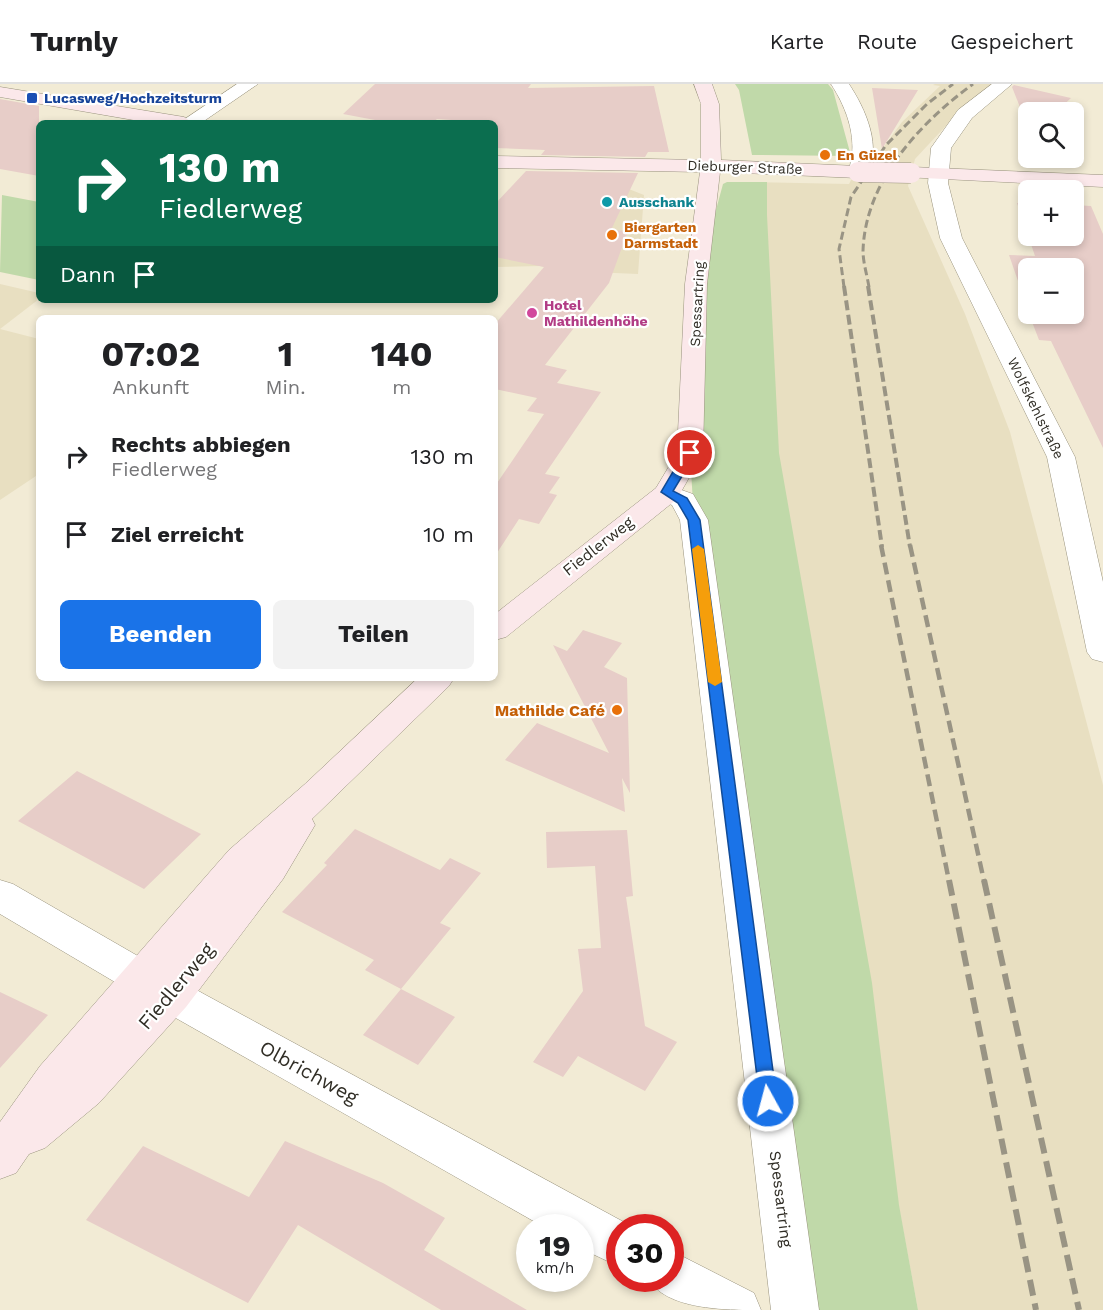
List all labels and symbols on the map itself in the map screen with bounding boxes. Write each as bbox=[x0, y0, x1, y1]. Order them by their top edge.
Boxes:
place label: Lucasweg/Hochzeitsturm bbox=[44, 90, 222, 106]
marker: Lucasweg/Hochzeitsturm bbox=[25, 91, 39, 105]
place label: En Güzel bbox=[837, 147, 898, 163]
marker: En Güzel bbox=[818, 148, 832, 162]
street label: Dieburger Straße bbox=[687, 157, 803, 177]
place label: Ausschank bbox=[619, 194, 694, 210]
marker: Ausschank bbox=[600, 195, 614, 209]
place label: Biergarten Darmstadt bbox=[624, 219, 698, 251]
marker: Biergarten Darmstadt bbox=[605, 228, 619, 242]
street label: Spessartring bbox=[687, 261, 707, 347]
place label: Hotel Mathildenhöhe bbox=[544, 297, 648, 329]
marker: Hotel Mathildenhöhe bbox=[525, 306, 539, 320]
street label: Wolfskehlstraße bbox=[1005, 355, 1067, 461]
pin bbox=[664, 427, 715, 478]
street label: Fiedlerweg bbox=[559, 512, 638, 580]
place label: Mathilde Café bbox=[495, 701, 605, 720]
marker: Mathilde Café bbox=[610, 703, 624, 717]
street label: Fiedlerweg bbox=[133, 937, 219, 1034]
street label: Olbrichweg bbox=[255, 1035, 363, 1109]
position arrow bbox=[736, 1069, 800, 1133]
street label: Spessartring bbox=[766, 1150, 796, 1249]
speed limit sign: 30 bbox=[606, 1214, 684, 1292]

